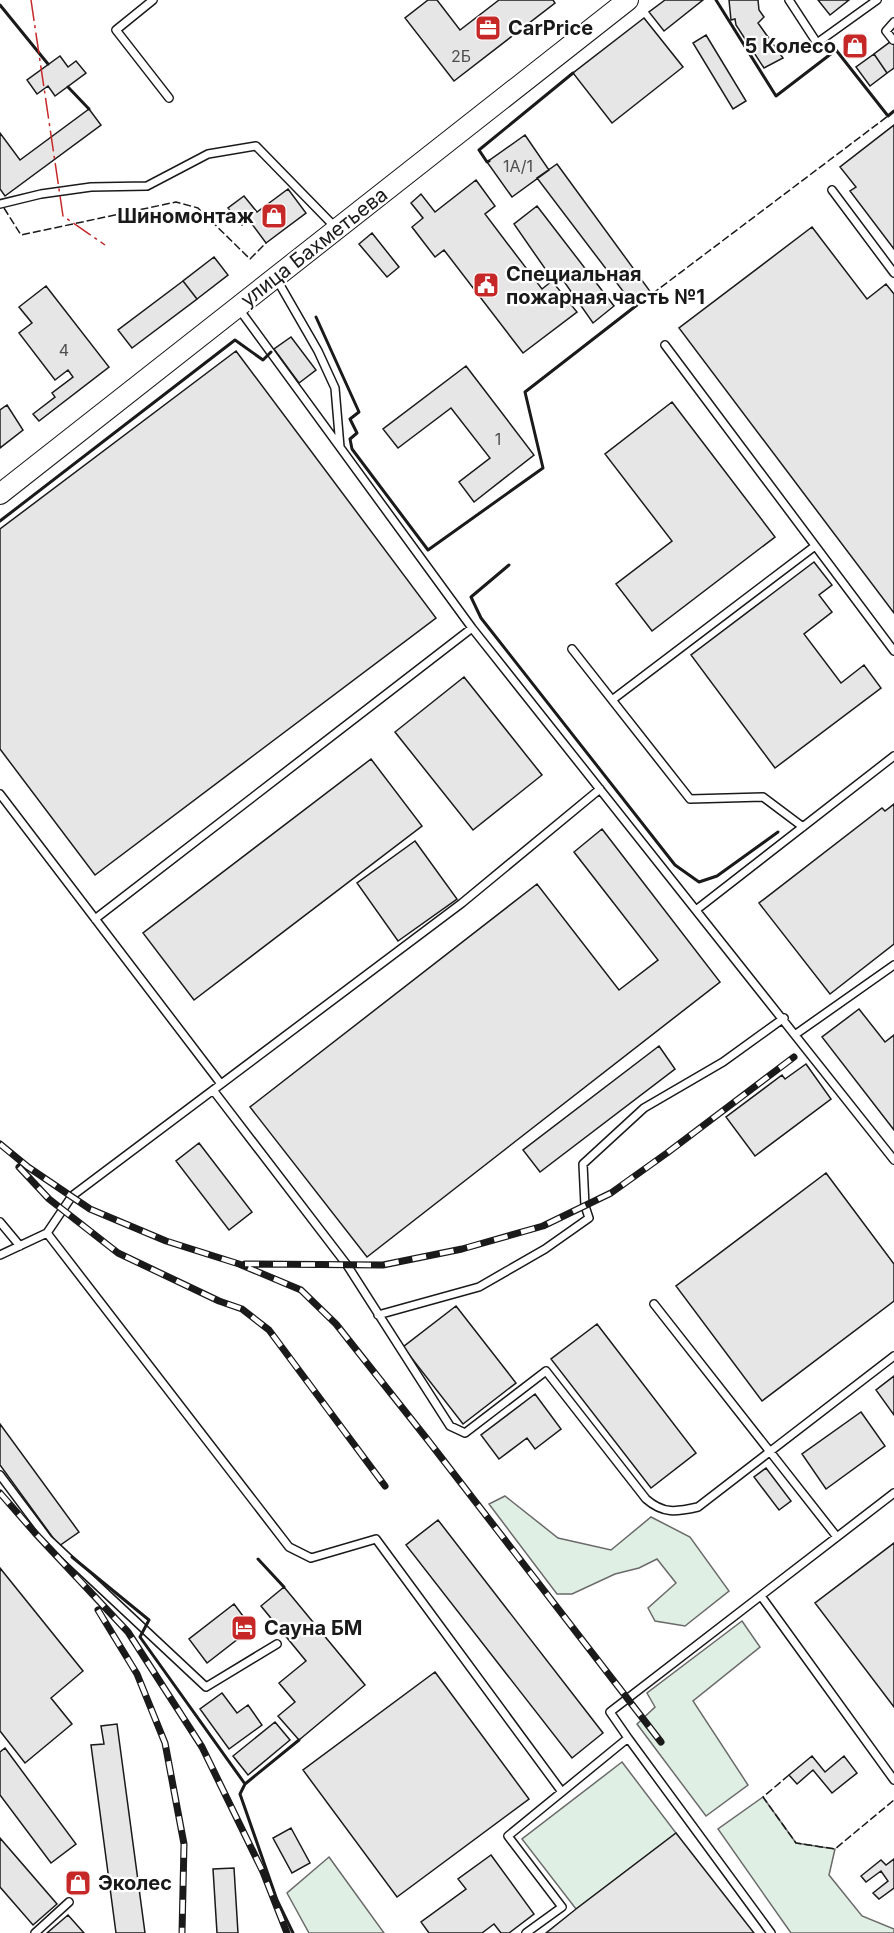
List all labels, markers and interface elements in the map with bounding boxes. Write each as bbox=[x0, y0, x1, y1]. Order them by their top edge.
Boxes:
office icon: CarPrice bbox=[473, 13, 503, 43]
place label: CarPrice bbox=[508, 16, 593, 40]
shop icon: 5 Колесо bbox=[840, 31, 870, 61]
place label: 5 Колесо bbox=[745, 34, 836, 58]
house number: 2Б bbox=[451, 46, 471, 66]
house number: 1А/1 bbox=[503, 156, 533, 176]
street label: улица Бахметьева bbox=[236, 182, 392, 312]
shop icon: Шиномонтаж bbox=[259, 201, 289, 231]
place label: Шиномонтаж bbox=[117, 204, 254, 228]
place label: Специальная пожарная часть №1 bbox=[506, 262, 705, 309]
public building icon: Специальная пожарная часть №1 bbox=[471, 270, 501, 300]
house number: 4 bbox=[59, 340, 69, 360]
house number: 1 bbox=[495, 429, 501, 449]
hotel icon: Сауна БМ bbox=[229, 1613, 259, 1643]
place label: Сауна БМ bbox=[264, 1616, 362, 1640]
shop icon: Эколес bbox=[63, 1868, 93, 1898]
place label: Эколес bbox=[98, 1871, 172, 1895]

